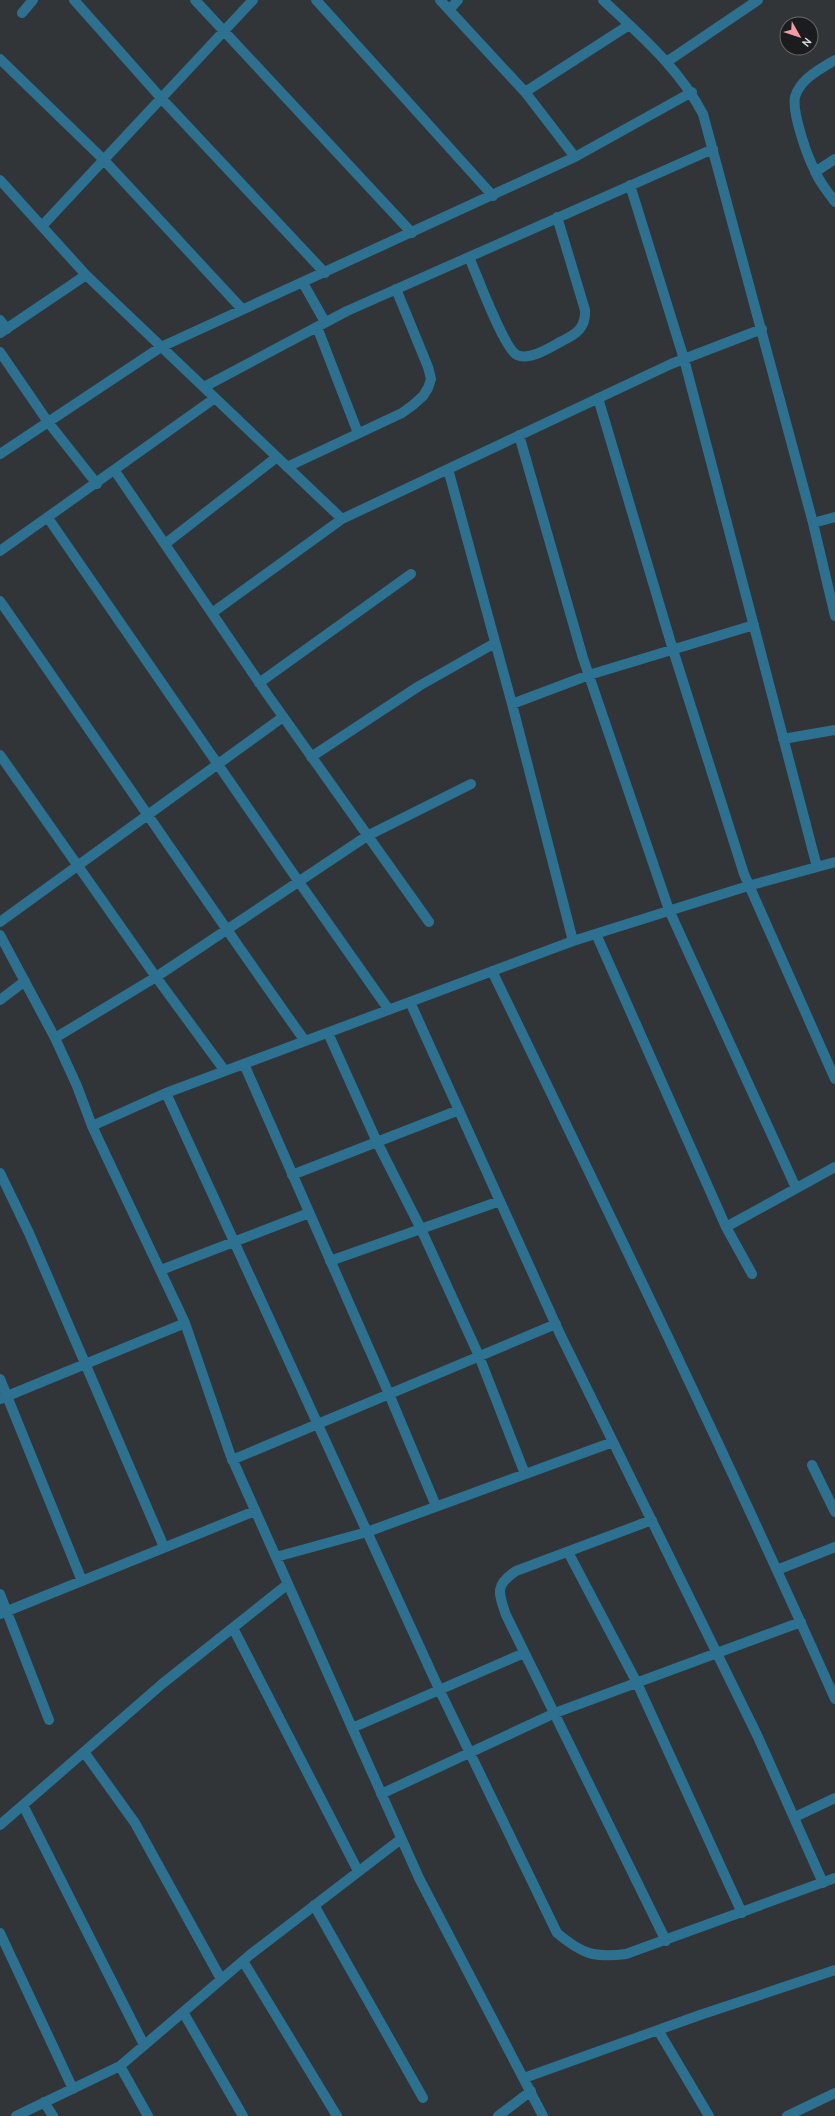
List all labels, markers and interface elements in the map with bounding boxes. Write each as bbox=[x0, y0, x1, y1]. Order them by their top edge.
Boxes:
north arrow bbox=[779, 16, 819, 56]
text: N bbox=[798, 34, 814, 49]

